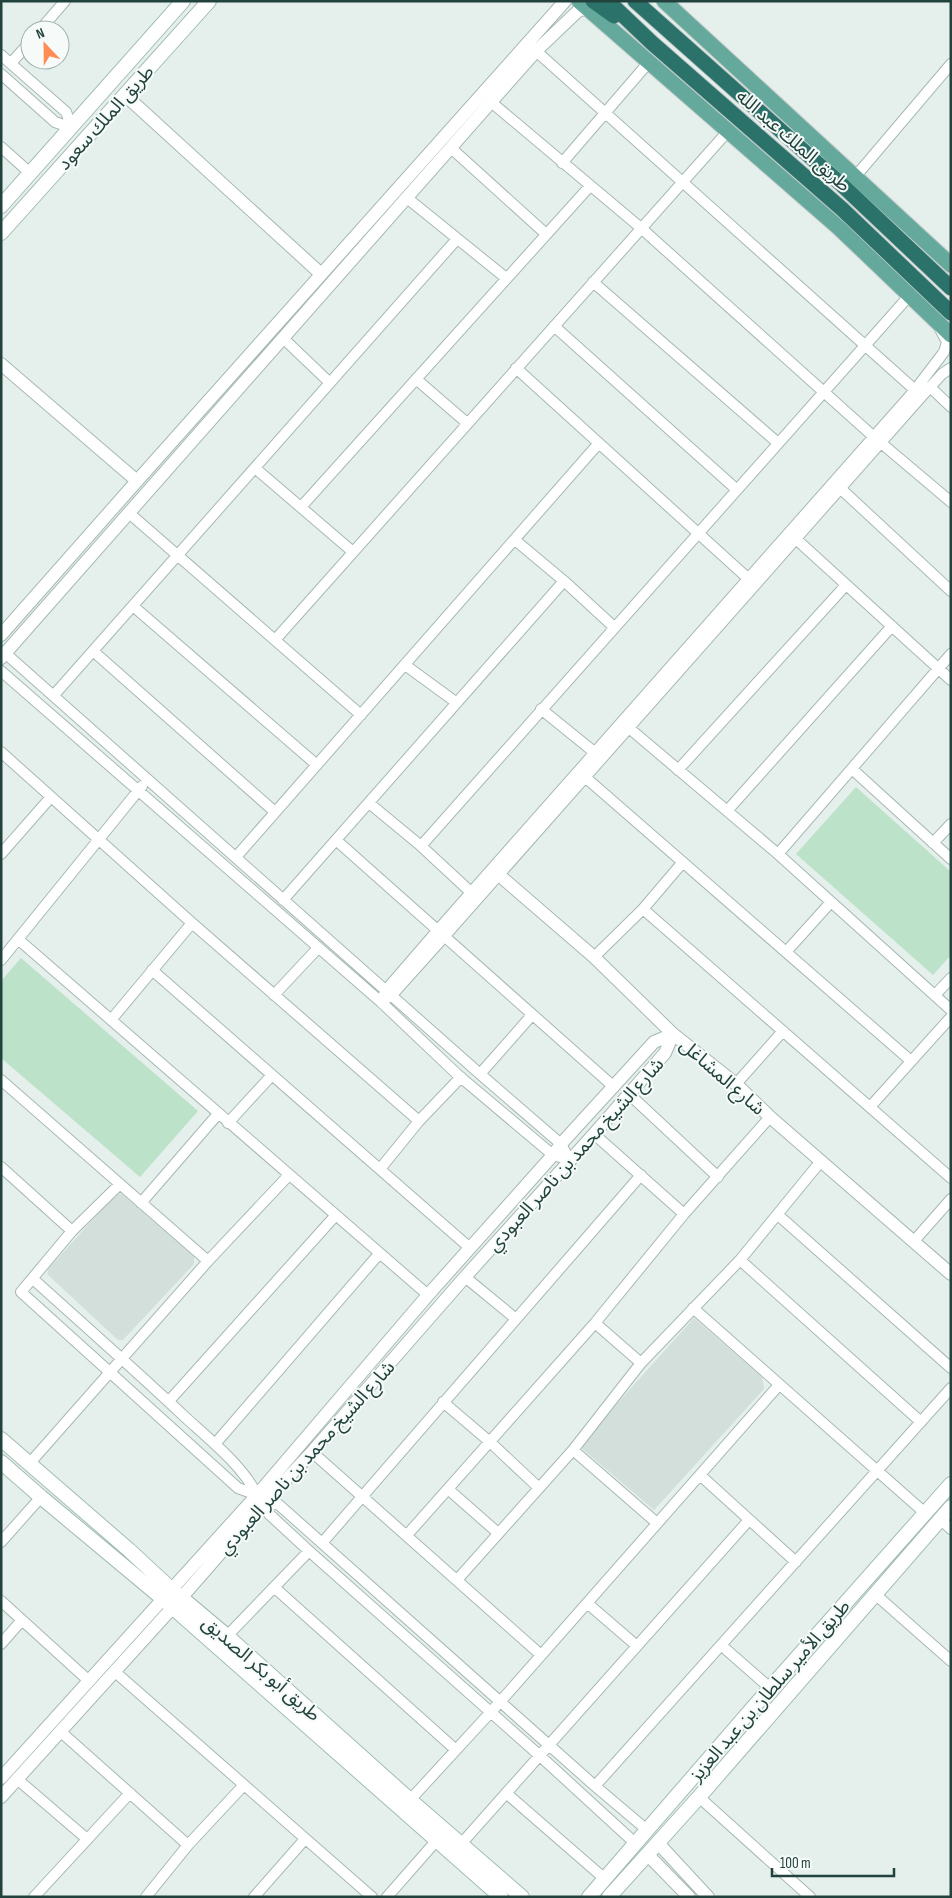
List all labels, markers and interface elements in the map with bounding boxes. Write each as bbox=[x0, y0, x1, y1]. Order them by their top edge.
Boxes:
north arrow bbox=[20, 20, 70, 70]
text: N bbox=[34, 24, 47, 43]
street label: طريق الملك سعود bbox=[53, 61, 159, 175]
street label: طريق الملك عبد الله bbox=[731, 85, 855, 197]
street label: شارع المشاغل bbox=[674, 1034, 769, 1121]
street label: شارع الشيخ محمد بن ناصر العبودي bbox=[483, 1053, 671, 1258]
street label: شارع الشيخ محمد بن ناصر العبودي bbox=[214, 1356, 402, 1561]
street label: طريق الأمير سلطان بن عبد العزيز bbox=[684, 1595, 855, 1787]
street label: طريق أبو بكر الصديق bbox=[197, 1611, 325, 1727]
scale bar bbox=[772, 1846, 894, 1878]
text: 100 m bbox=[780, 1854, 811, 1873]

